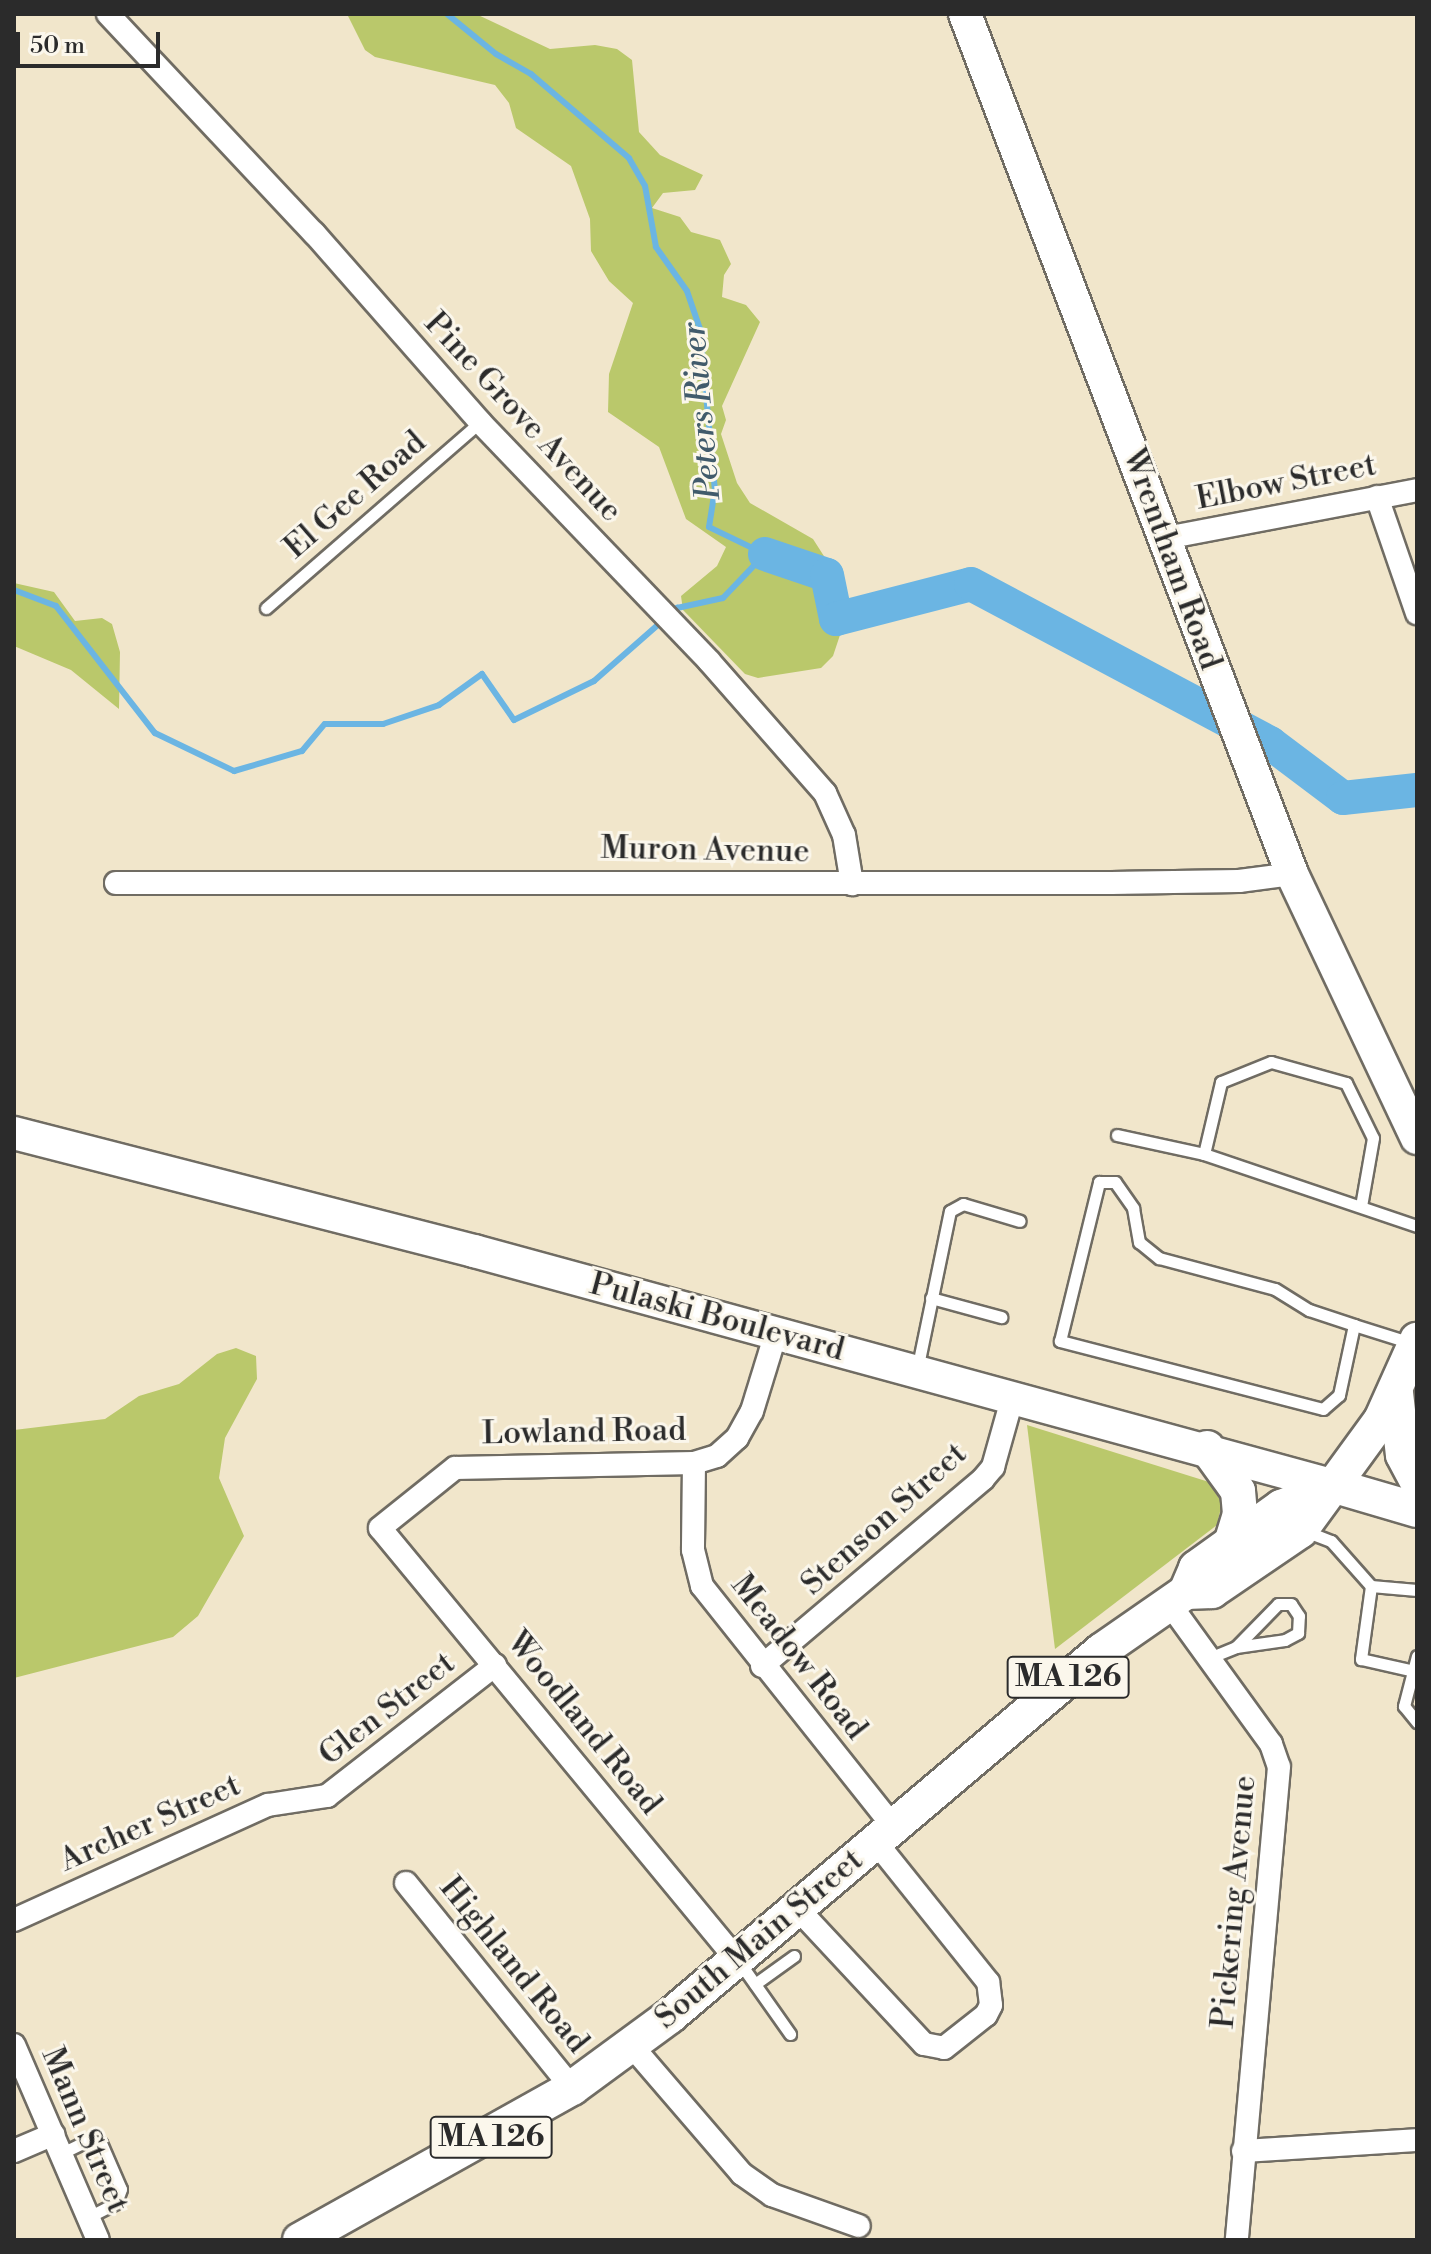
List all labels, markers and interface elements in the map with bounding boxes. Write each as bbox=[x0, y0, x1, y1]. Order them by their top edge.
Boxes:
scale bar bbox=[20, 16, 164, 66]
text: 50 m bbox=[30, 31, 85, 61]
street label: Pine Grove Avenue bbox=[416, 304, 630, 530]
water label: Peters River bbox=[674, 321, 730, 501]
street label: El Gee Road bbox=[276, 423, 434, 567]
street label: Wrentham Road bbox=[1114, 443, 1230, 675]
street label: Elbow Street bbox=[1193, 446, 1379, 518]
street label: Muron Avenue bbox=[600, 829, 810, 871]
street label: Pulaski Boulevard bbox=[586, 1265, 848, 1369]
street label: Lowland Road bbox=[482, 1411, 686, 1453]
street label: Stenson Street bbox=[793, 1435, 975, 1603]
street label: Meadow Road bbox=[723, 1567, 875, 1747]
street label: Woodland Road bbox=[498, 1624, 670, 1822]
street label: Glen Street bbox=[311, 1644, 463, 1774]
road number: MA 126 bbox=[1006, 1651, 1130, 1703]
street label: Archer Street bbox=[54, 1766, 246, 1880]
street label: Pickering Avenue bbox=[1204, 1774, 1264, 2030]
street label: South Main Street bbox=[647, 1841, 871, 2037]
street label: Highland Road bbox=[431, 1869, 597, 2061]
street label: Mann Street bbox=[33, 2041, 137, 2219]
road number: MA 126 bbox=[429, 2111, 553, 2163]

